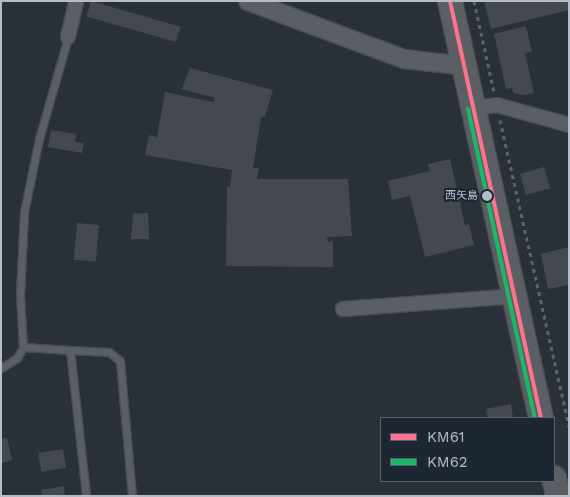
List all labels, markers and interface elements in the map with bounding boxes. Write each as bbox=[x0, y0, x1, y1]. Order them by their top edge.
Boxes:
place label: 西矢島 bbox=[445, 189, 478, 203]
marker: 西矢島 bbox=[482, 191, 492, 201]
legend bbox=[380, 417, 555, 482]
text: KM61 bbox=[427, 428, 465, 446]
text: KM62 bbox=[427, 453, 468, 471]

